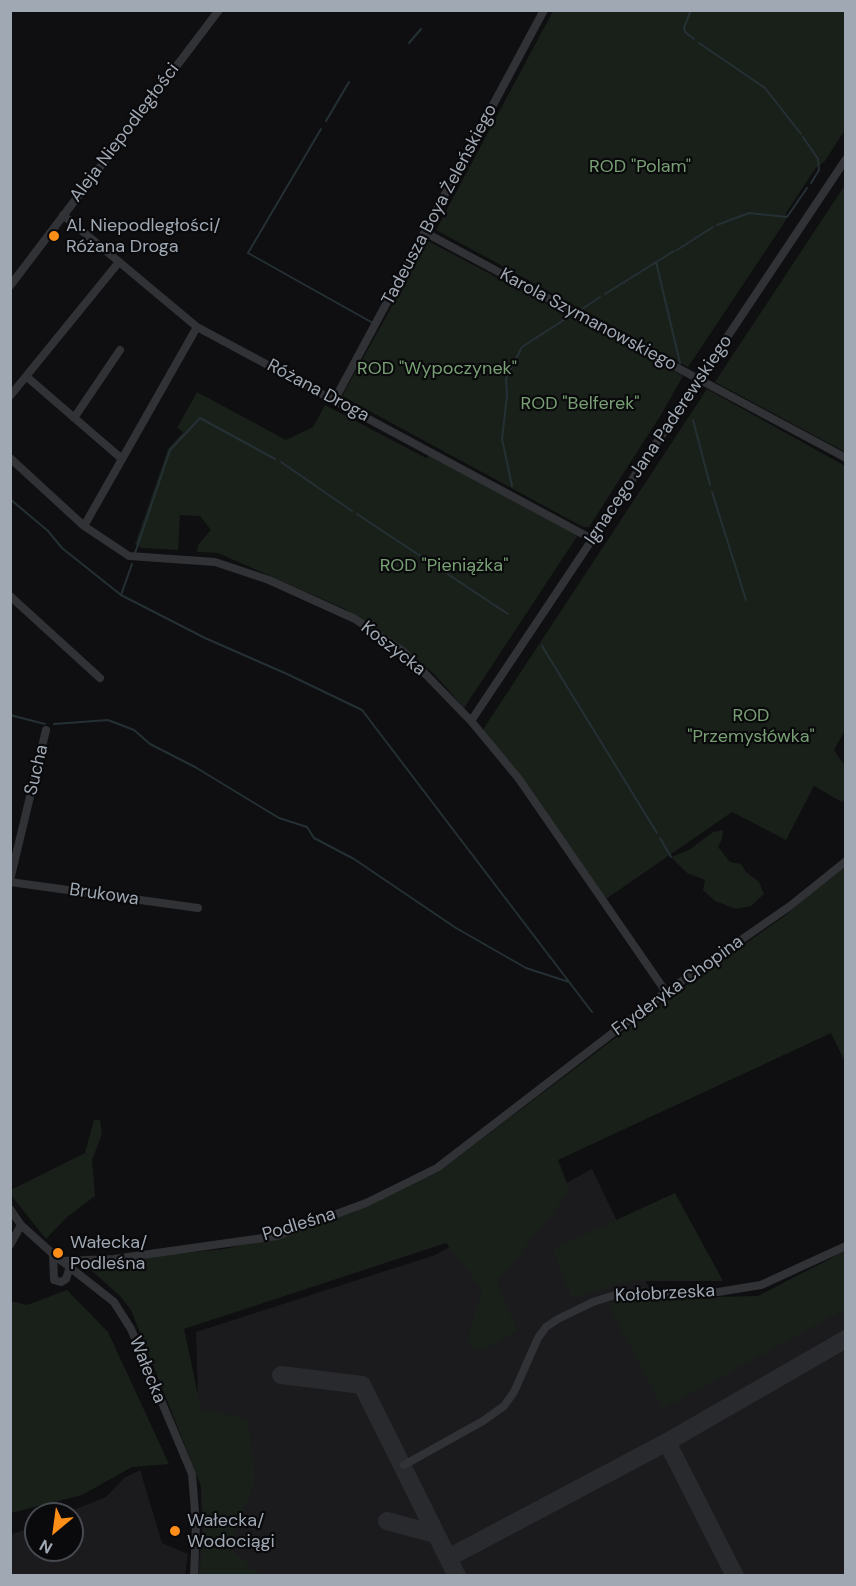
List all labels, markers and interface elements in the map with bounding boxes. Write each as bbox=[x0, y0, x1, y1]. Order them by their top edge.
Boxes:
street label: Aleja Niepodległości bbox=[66, 59, 184, 207]
street label: Tadeusza Boya Żeleńskiego bbox=[378, 101, 502, 309]
park label: ROD "Polam" bbox=[589, 156, 691, 178]
place label: Al. Niepodległości/ Różana Droga bbox=[66, 215, 221, 258]
marker: Al. Niepodległości/ Różana Droga bbox=[47, 229, 61, 243]
street label: Karola Szymanowskiego bbox=[496, 264, 680, 376]
street label: Ignacego Jana Paderewskiego bbox=[581, 331, 737, 549]
street label: Różana Droga bbox=[263, 355, 373, 427]
park label: ROD "Wypoczynek" bbox=[357, 358, 517, 380]
park label: ROD "Belferek" bbox=[521, 393, 639, 415]
park label: ROD "Pieniążka" bbox=[380, 555, 508, 577]
street label: Koszycka bbox=[356, 617, 430, 681]
park label: ROD "Przemysłówka" bbox=[687, 705, 815, 748]
street label: Sucha bbox=[21, 743, 53, 797]
street label: Brukowa bbox=[68, 879, 140, 911]
street label: Fryderyka Chopina bbox=[608, 931, 748, 1041]
street label: Podleśna bbox=[260, 1204, 338, 1246]
place label: Wałecka/ Podleśna bbox=[70, 1232, 147, 1274]
marker: Wałecka/ Podleśna bbox=[51, 1246, 65, 1260]
street label: Kołobrzeska bbox=[614, 1281, 716, 1307]
street label: Wałecka bbox=[124, 1333, 170, 1407]
north arrow bbox=[24, 1502, 84, 1562]
place label: Wałecka/ Wodociągi bbox=[187, 1510, 275, 1552]
marker: Wałecka/ Wodociągi bbox=[168, 1524, 182, 1538]
text: N bbox=[36, 1534, 56, 1558]

